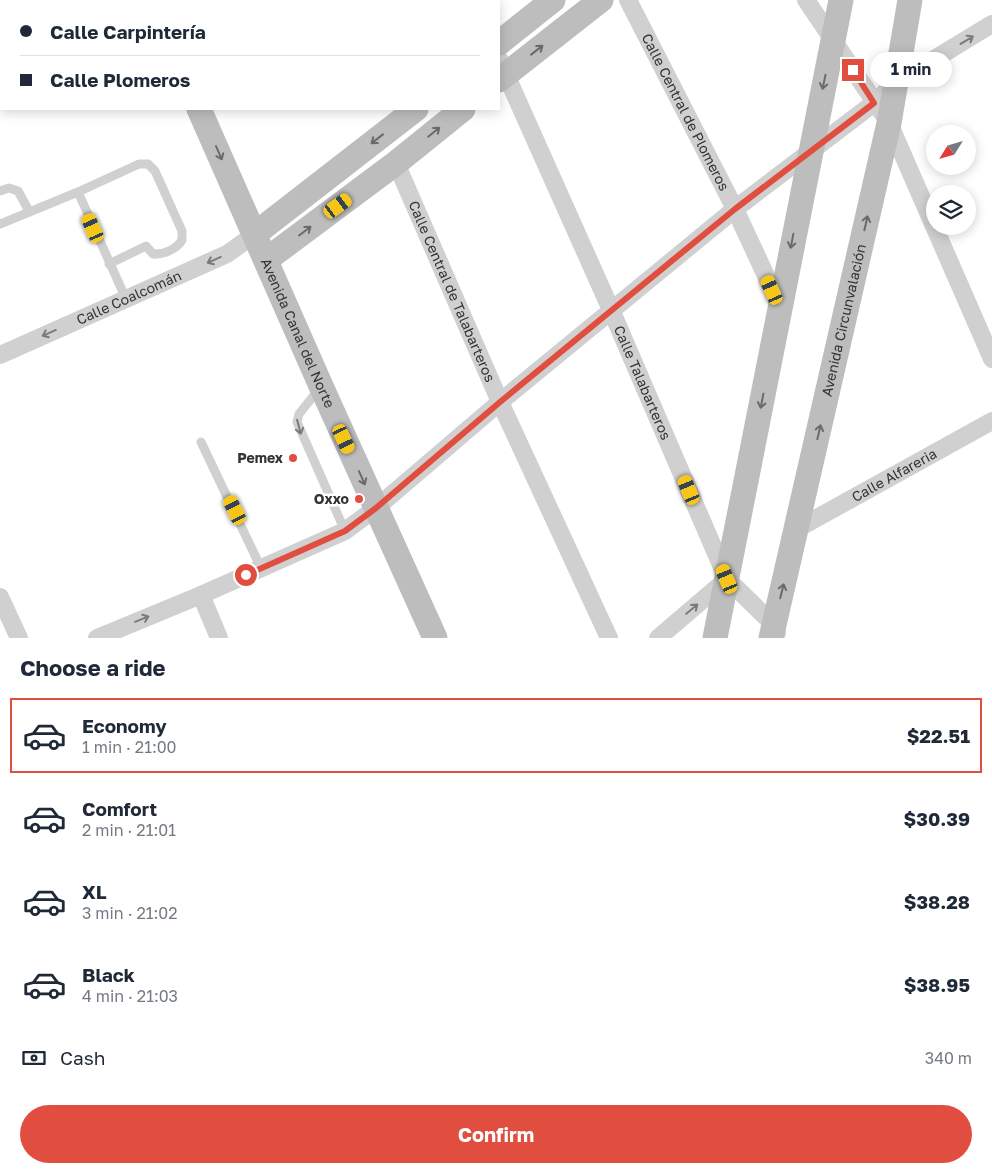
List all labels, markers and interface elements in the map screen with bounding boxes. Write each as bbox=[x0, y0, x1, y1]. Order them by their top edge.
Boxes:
text: Calle Carpintería bbox=[50, 20, 206, 43]
street label: Calle Central de Plomeros bbox=[638, 30, 733, 194]
one-way arrow bbox=[959, 34, 973, 44]
one-way arrow bbox=[530, 44, 543, 55]
callout: 1 min bbox=[870, 52, 953, 88]
route end bbox=[842, 59, 864, 81]
text: 1 min bbox=[891, 59, 931, 79]
text: Calle Plomeros bbox=[50, 68, 191, 91]
one-way arrow bbox=[819, 74, 828, 90]
north arrow bbox=[926, 125, 976, 175]
map controls bbox=[926, 125, 976, 235]
one-way arrow bbox=[428, 126, 441, 137]
one-way arrow bbox=[371, 133, 384, 144]
one-way arrow bbox=[215, 145, 225, 160]
button: layers bbox=[926, 185, 976, 235]
car bbox=[321, 191, 354, 221]
street label: Calle Central de Talabarteros bbox=[405, 198, 499, 384]
car bbox=[80, 211, 105, 245]
one-way arrow bbox=[862, 215, 871, 231]
one-way arrow bbox=[298, 225, 311, 236]
one-way arrow bbox=[787, 233, 797, 249]
street label: Avenida Circunvalación bbox=[818, 242, 869, 398]
street label: Avenida Canal del Norte bbox=[258, 255, 339, 411]
one-way arrow bbox=[207, 256, 222, 265]
street label: Calle Coalcomán bbox=[74, 266, 184, 328]
car bbox=[759, 273, 784, 307]
street label: Calle Talabarteros bbox=[611, 323, 675, 442]
one-way arrow bbox=[42, 329, 57, 339]
one-way arrow bbox=[756, 393, 766, 409]
one-way arrow bbox=[295, 419, 304, 435]
car bbox=[330, 422, 357, 456]
one-way arrow bbox=[815, 425, 824, 441]
street label: Calle Alfareria bbox=[848, 444, 939, 505]
place label: Pemex bbox=[237, 449, 283, 466]
marker: Pemex bbox=[287, 452, 299, 464]
one-way arrow bbox=[358, 470, 368, 485]
car bbox=[676, 473, 701, 507]
place label: Oxxo bbox=[314, 490, 349, 507]
car bbox=[221, 493, 248, 527]
marker: Oxxo bbox=[353, 493, 365, 505]
car bbox=[714, 562, 739, 596]
route start bbox=[235, 564, 257, 586]
one-way arrow bbox=[778, 583, 787, 599]
one-way arrow bbox=[686, 603, 699, 614]
one-way arrow bbox=[134, 614, 149, 624]
text: Choose a ride bbox=[20, 654, 166, 681]
icon: car bbox=[22, 713, 67, 758]
text: Economy bbox=[82, 714, 167, 737]
text: $22.51 bbox=[907, 724, 970, 747]
text: 1 min · 21:00 bbox=[82, 737, 177, 757]
icon: car bbox=[22, 796, 67, 841]
text: Comfort bbox=[82, 797, 157, 820]
text: $30.39 bbox=[904, 807, 970, 830]
text: 2 min · 21:01 bbox=[82, 820, 176, 840]
icon: car bbox=[22, 879, 67, 924]
text: XL bbox=[82, 880, 107, 903]
text: $38.28 bbox=[904, 890, 970, 913]
text: 3 min · 21:02 bbox=[82, 903, 178, 923]
icon: car bbox=[22, 962, 67, 1007]
text: Black bbox=[82, 963, 135, 986]
text: $38.95 bbox=[904, 973, 970, 996]
text: 4 min · 21:03 bbox=[82, 986, 178, 1006]
icon: cash bbox=[20, 1044, 48, 1072]
text: Cash bbox=[60, 1046, 105, 1069]
text: 340 m bbox=[925, 1048, 972, 1068]
button: Confirm bbox=[20, 1105, 972, 1163]

